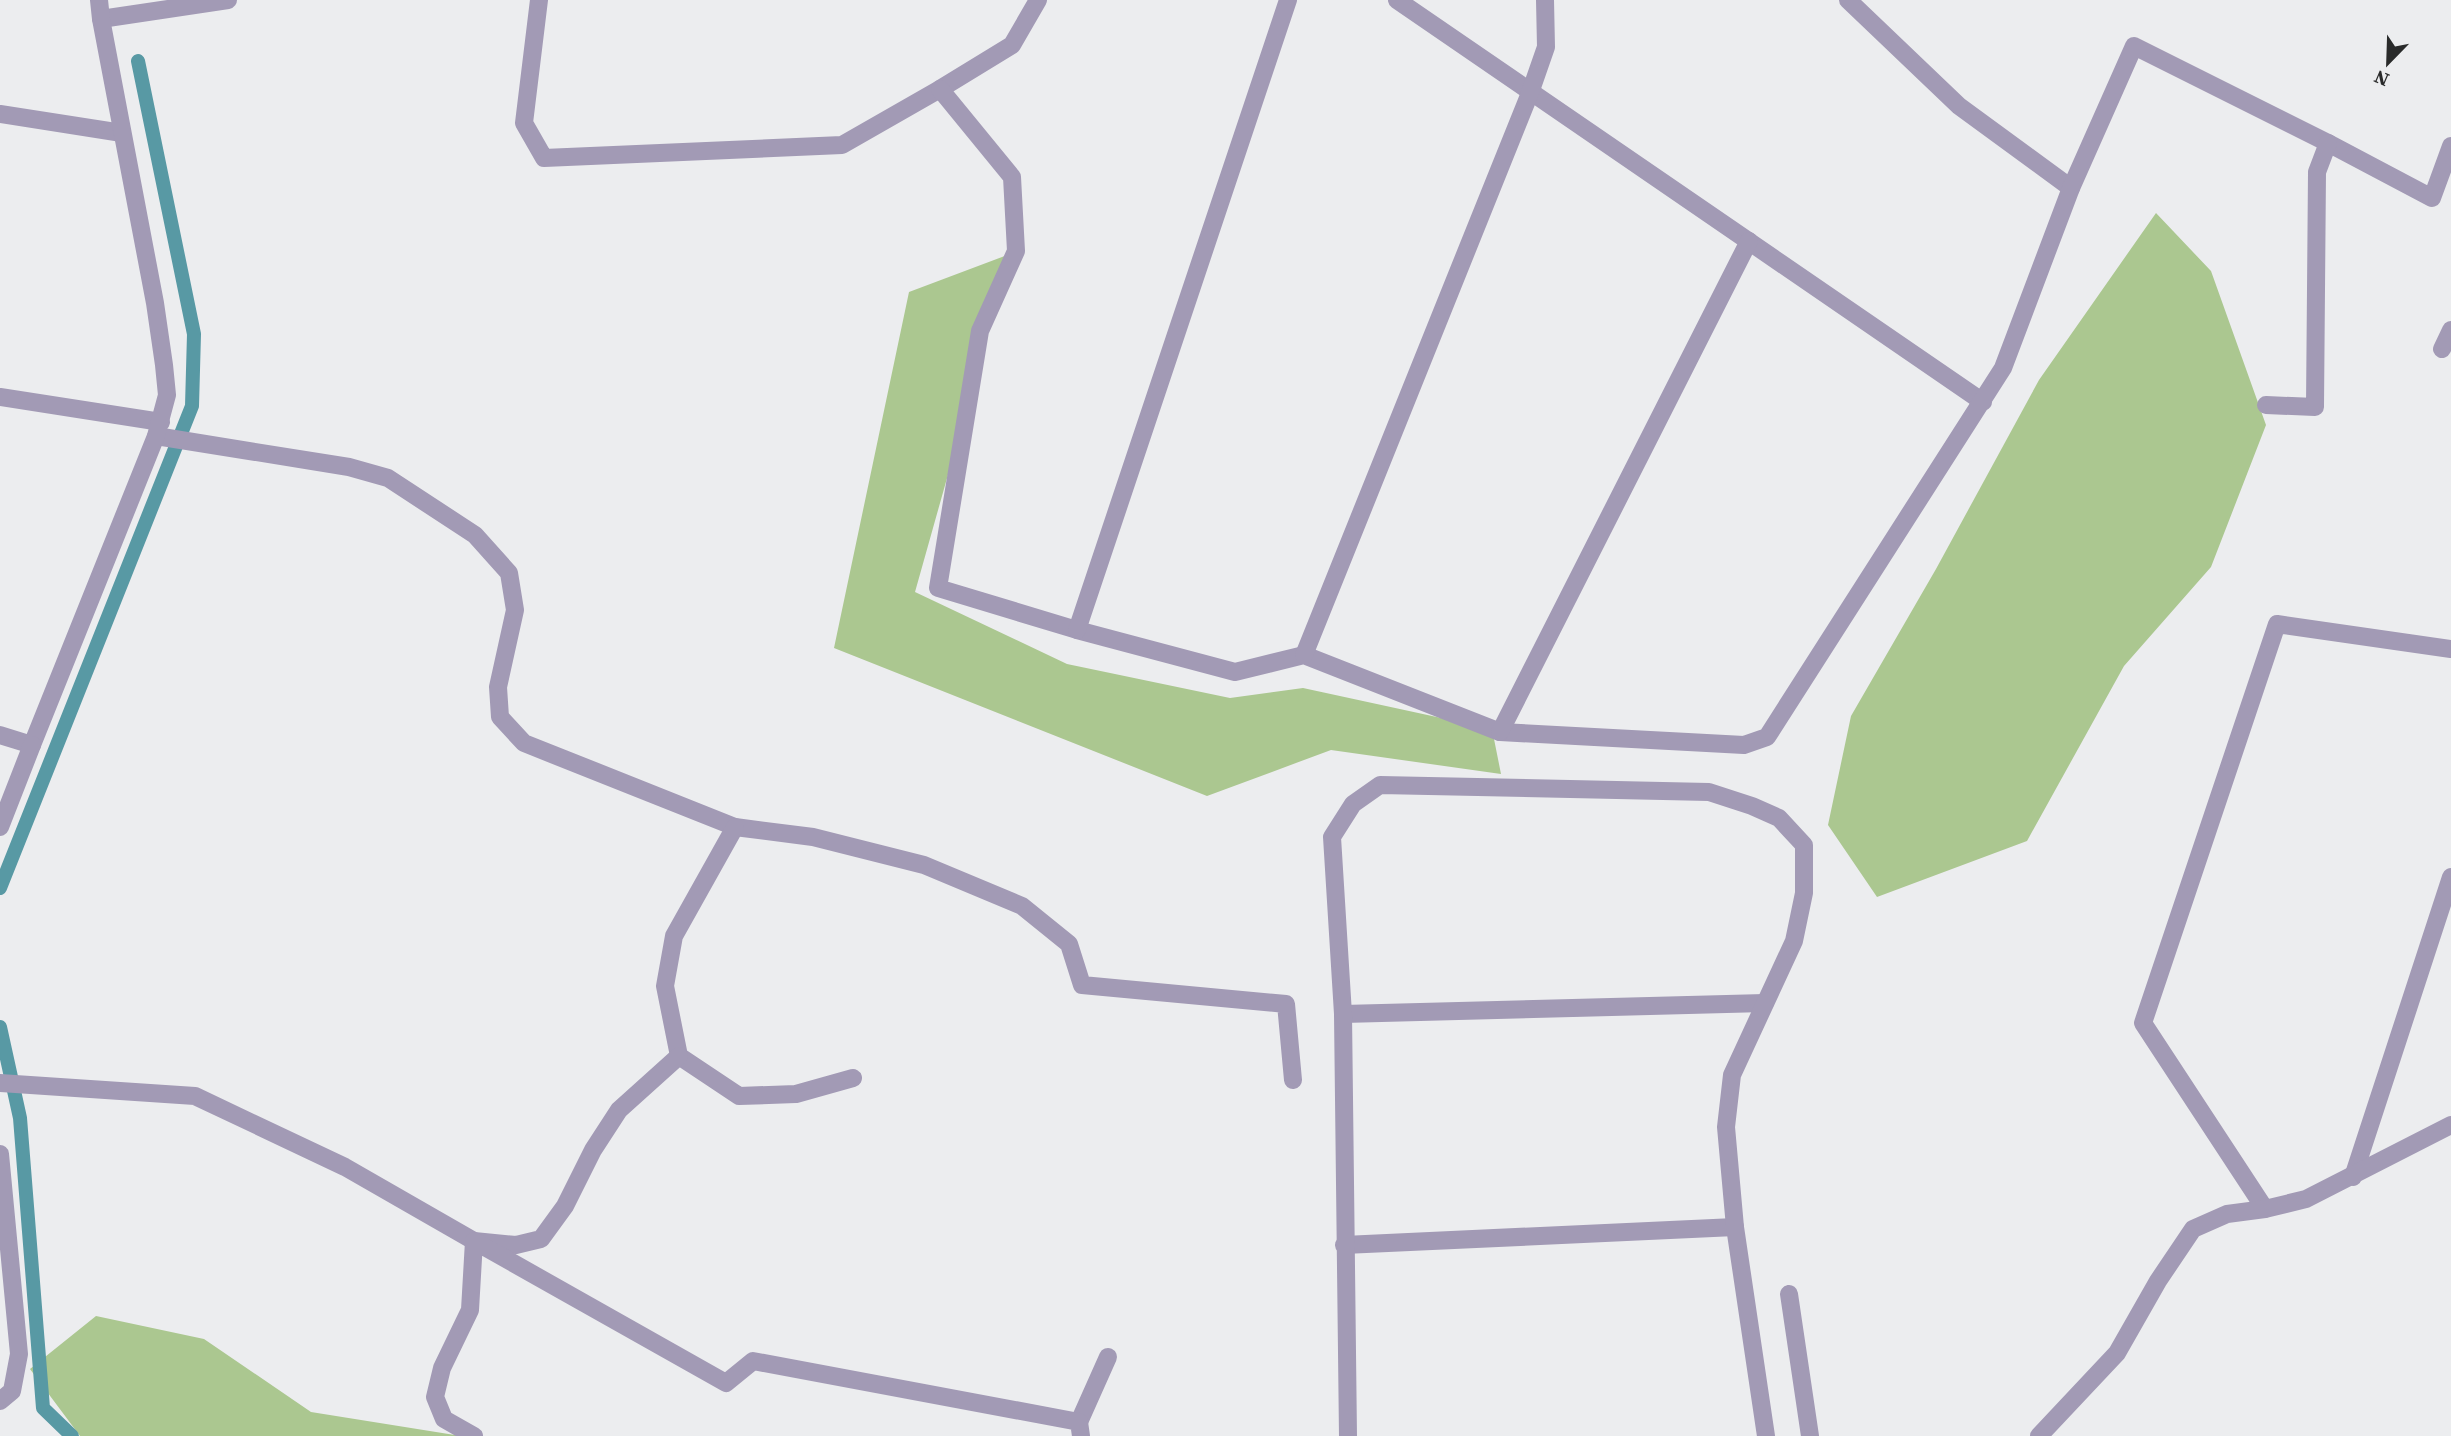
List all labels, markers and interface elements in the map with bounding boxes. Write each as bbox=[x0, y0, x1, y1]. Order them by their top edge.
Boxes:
north arrow bbox=[2353, 28, 2423, 98]
text: N bbox=[2370, 64, 2393, 93]

